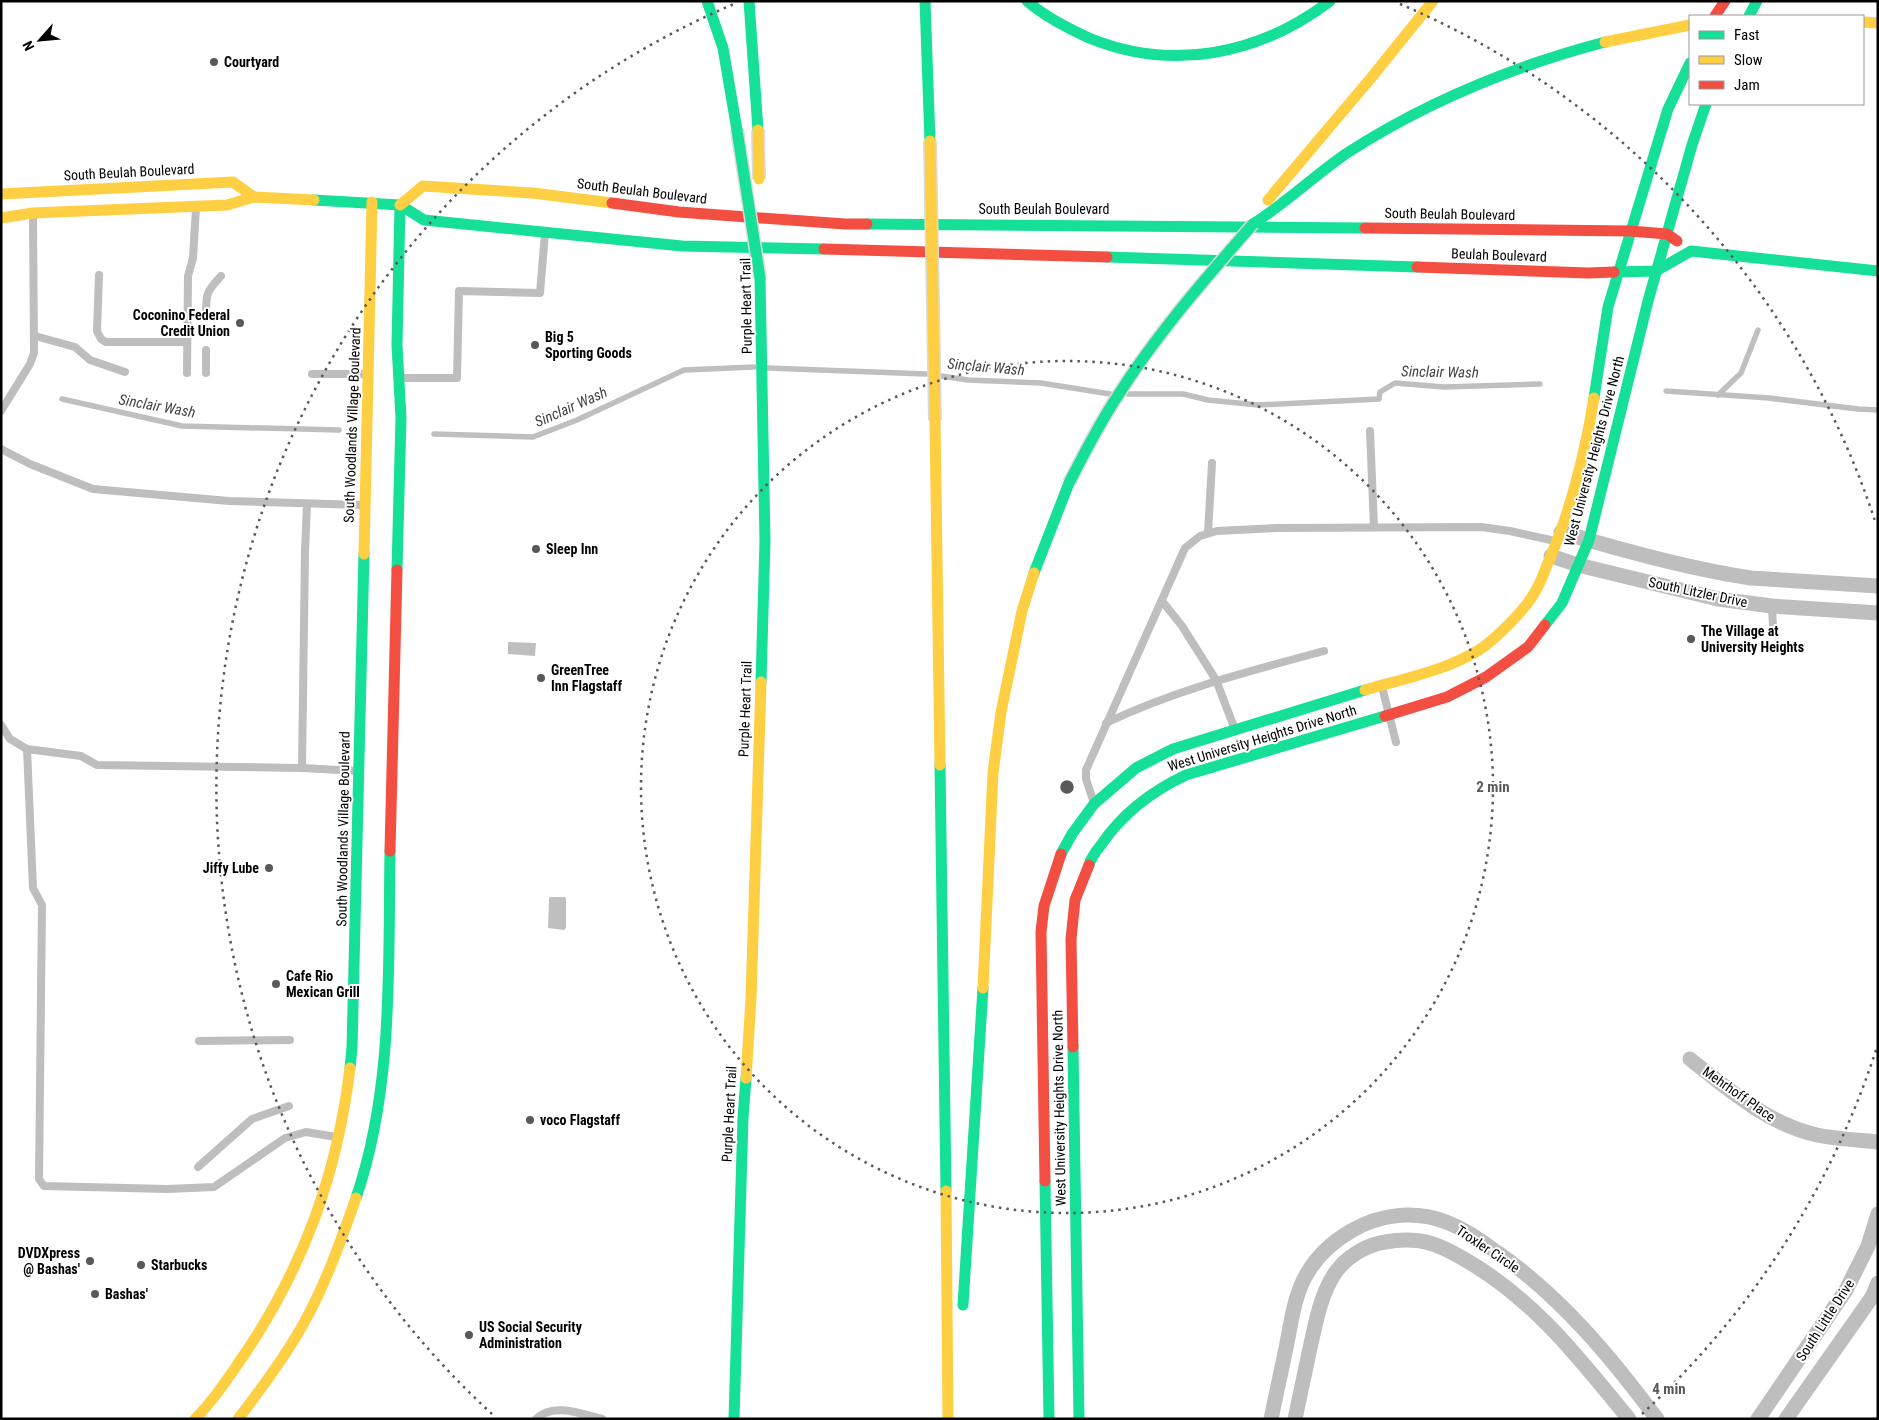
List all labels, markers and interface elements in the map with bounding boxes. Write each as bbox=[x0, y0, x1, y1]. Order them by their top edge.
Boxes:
north arrow bbox=[15, 15, 65, 65]
legend bbox=[1689, 15, 1864, 105]
text: Fast bbox=[1734, 26, 1759, 44]
text: N bbox=[19, 38, 37, 53]
text: Slow bbox=[1734, 51, 1763, 69]
place label: Courtyard bbox=[224, 54, 279, 70]
marker: Courtyard bbox=[208, 56, 220, 68]
text: Jam bbox=[1734, 76, 1760, 94]
street label: South Beulah Boulevard bbox=[63, 161, 195, 183]
street label: South Beulah Boulevard bbox=[576, 175, 708, 207]
street label: South Beulah Boulevard bbox=[979, 201, 1109, 217]
street label: South Beulah Boulevard bbox=[1384, 205, 1516, 223]
street label: Beulah Boulevard bbox=[1451, 245, 1547, 265]
street label: Purple Heart Trail bbox=[737, 258, 755, 354]
place label: Coconino Federal Credit Union bbox=[133, 307, 230, 339]
marker: Coconino Federal Credit Union bbox=[234, 317, 246, 329]
street label: South Woodlands Village Boulevard bbox=[341, 327, 363, 523]
place label: Big 5 Sporting Goods bbox=[545, 329, 632, 361]
marker: Big 5 Sporting Goods bbox=[529, 339, 541, 351]
street label: West University Heights Drive North bbox=[1561, 354, 1627, 548]
water label: Sinclair Wash bbox=[947, 355, 1025, 379]
water label: Sinclair Wash bbox=[1401, 362, 1479, 382]
water label: Sinclair Wash bbox=[532, 383, 610, 431]
water label: Sinclair Wash bbox=[117, 390, 197, 422]
place label: Sleep Inn bbox=[546, 541, 598, 557]
marker: Sleep Inn bbox=[530, 543, 542, 555]
street label: South Litzler Drive bbox=[1647, 574, 1749, 610]
place label: The Village at University Heights bbox=[1701, 623, 1804, 655]
marker: The Village at University Heights bbox=[1685, 633, 1697, 645]
street label: Purple Heart Trail bbox=[735, 661, 755, 757]
place label: GreenTree Inn Flagstaff bbox=[551, 662, 622, 694]
marker: GreenTree Inn Flagstaff bbox=[535, 672, 547, 684]
street label: West University Heights Drive North bbox=[1166, 702, 1358, 774]
street label: South Woodlands Village Boulevard bbox=[333, 731, 353, 927]
centre of rings bbox=[1058, 778, 1076, 796]
text: 2 min bbox=[1476, 778, 1510, 796]
place label: Jiffy Lube bbox=[203, 860, 259, 876]
marker: Jiffy Lube bbox=[263, 862, 275, 874]
place label: Cafe Rio Mexican Grill bbox=[286, 968, 360, 1000]
marker: Cafe Rio Mexican Grill bbox=[270, 978, 282, 990]
street label: West University Heights Drive North bbox=[1049, 1010, 1069, 1206]
street label: Mehrhoff Place bbox=[1700, 1063, 1779, 1125]
street label: Purple Heart Trail bbox=[718, 1066, 740, 1162]
place label: voco Flagstaff bbox=[540, 1112, 620, 1128]
marker: voco Flagstaff bbox=[524, 1114, 536, 1126]
street label: Troxler Circle bbox=[1453, 1222, 1523, 1276]
place label: DVDXpress @ Bashas' bbox=[18, 1245, 80, 1277]
marker: DVDXpress @ Bashas' bbox=[84, 1255, 96, 1267]
place label: Starbucks bbox=[151, 1257, 207, 1273]
marker: Starbucks bbox=[135, 1259, 147, 1271]
street label: South Little Drive bbox=[1793, 1276, 1858, 1364]
place label: Bashas' bbox=[105, 1286, 148, 1302]
marker: Bashas' bbox=[89, 1288, 101, 1300]
place label: US Social Security Administration bbox=[479, 1319, 583, 1351]
marker: US Social Security Administration bbox=[463, 1329, 475, 1341]
text: 4 min bbox=[1652, 1380, 1686, 1398]

